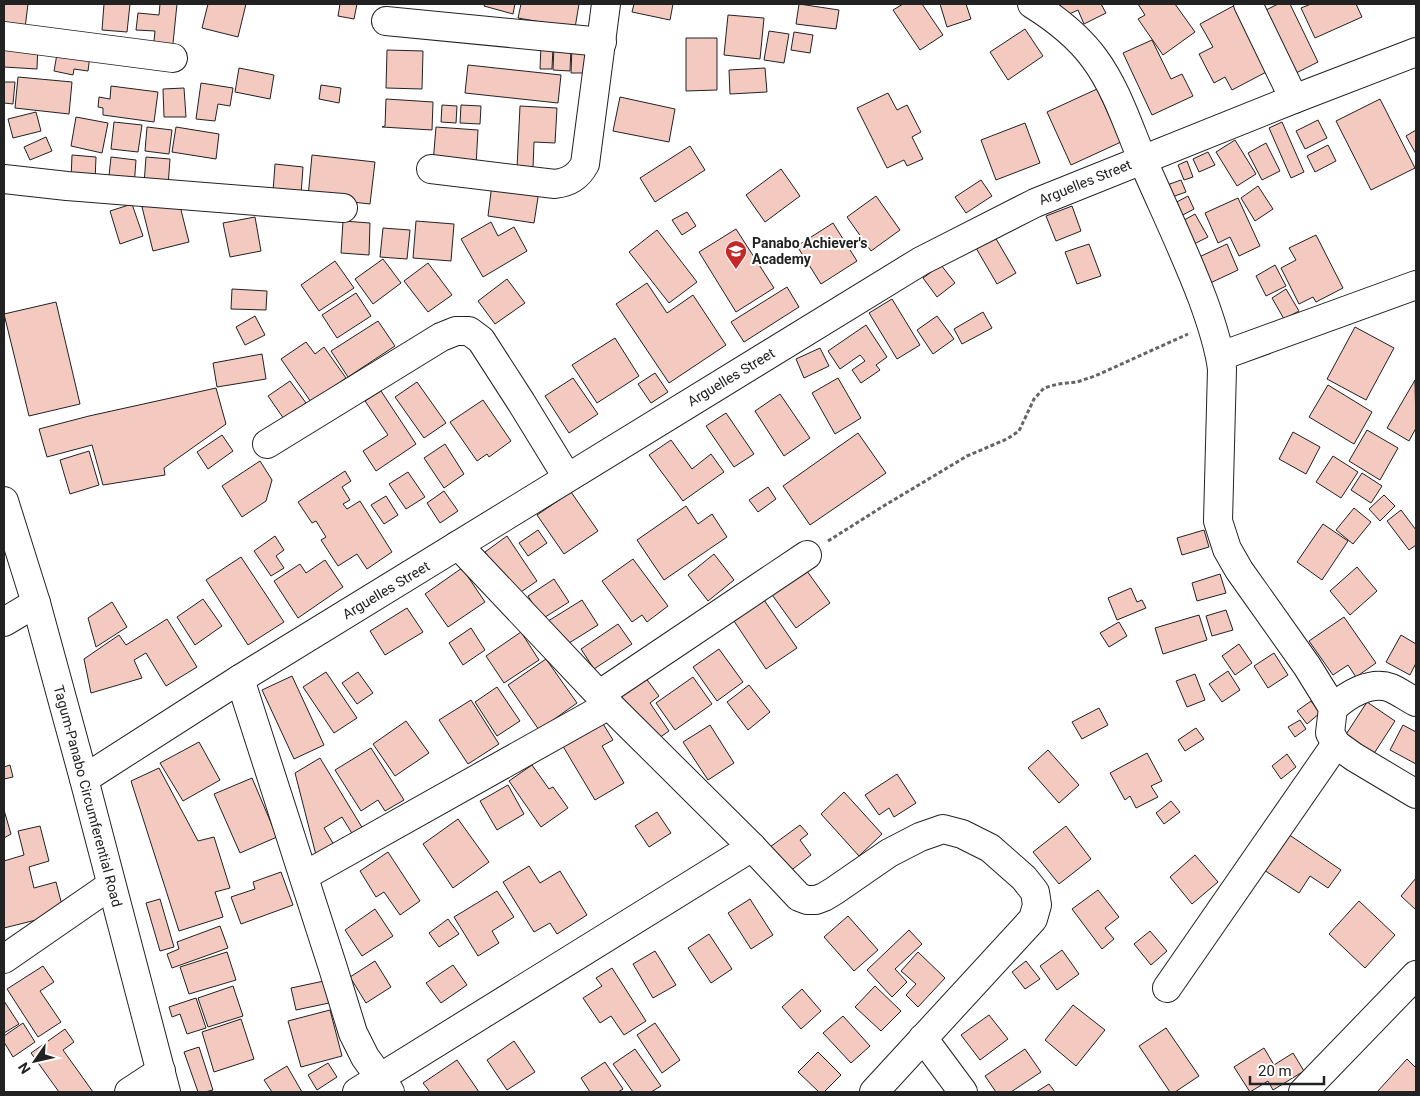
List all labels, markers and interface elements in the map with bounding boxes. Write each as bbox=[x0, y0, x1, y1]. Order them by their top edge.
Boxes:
street label: Arguelles Street bbox=[1036, 156, 1134, 208]
place label: Panabo Achiever's Academy bbox=[752, 235, 867, 267]
school or university icon: Panabo Achiever's Academy bbox=[724, 239, 748, 270]
street label: Arguelles Street bbox=[685, 345, 778, 409]
street label: Arguelles Street bbox=[340, 558, 433, 622]
street label: Tagum-Panabo Circumferential Road bbox=[51, 683, 125, 909]
north arrow bbox=[10, 1036, 60, 1086]
scale bar bbox=[1250, 1054, 1324, 1086]
text: N bbox=[15, 1060, 34, 1077]
text: 20 m bbox=[1258, 1062, 1292, 1080]

